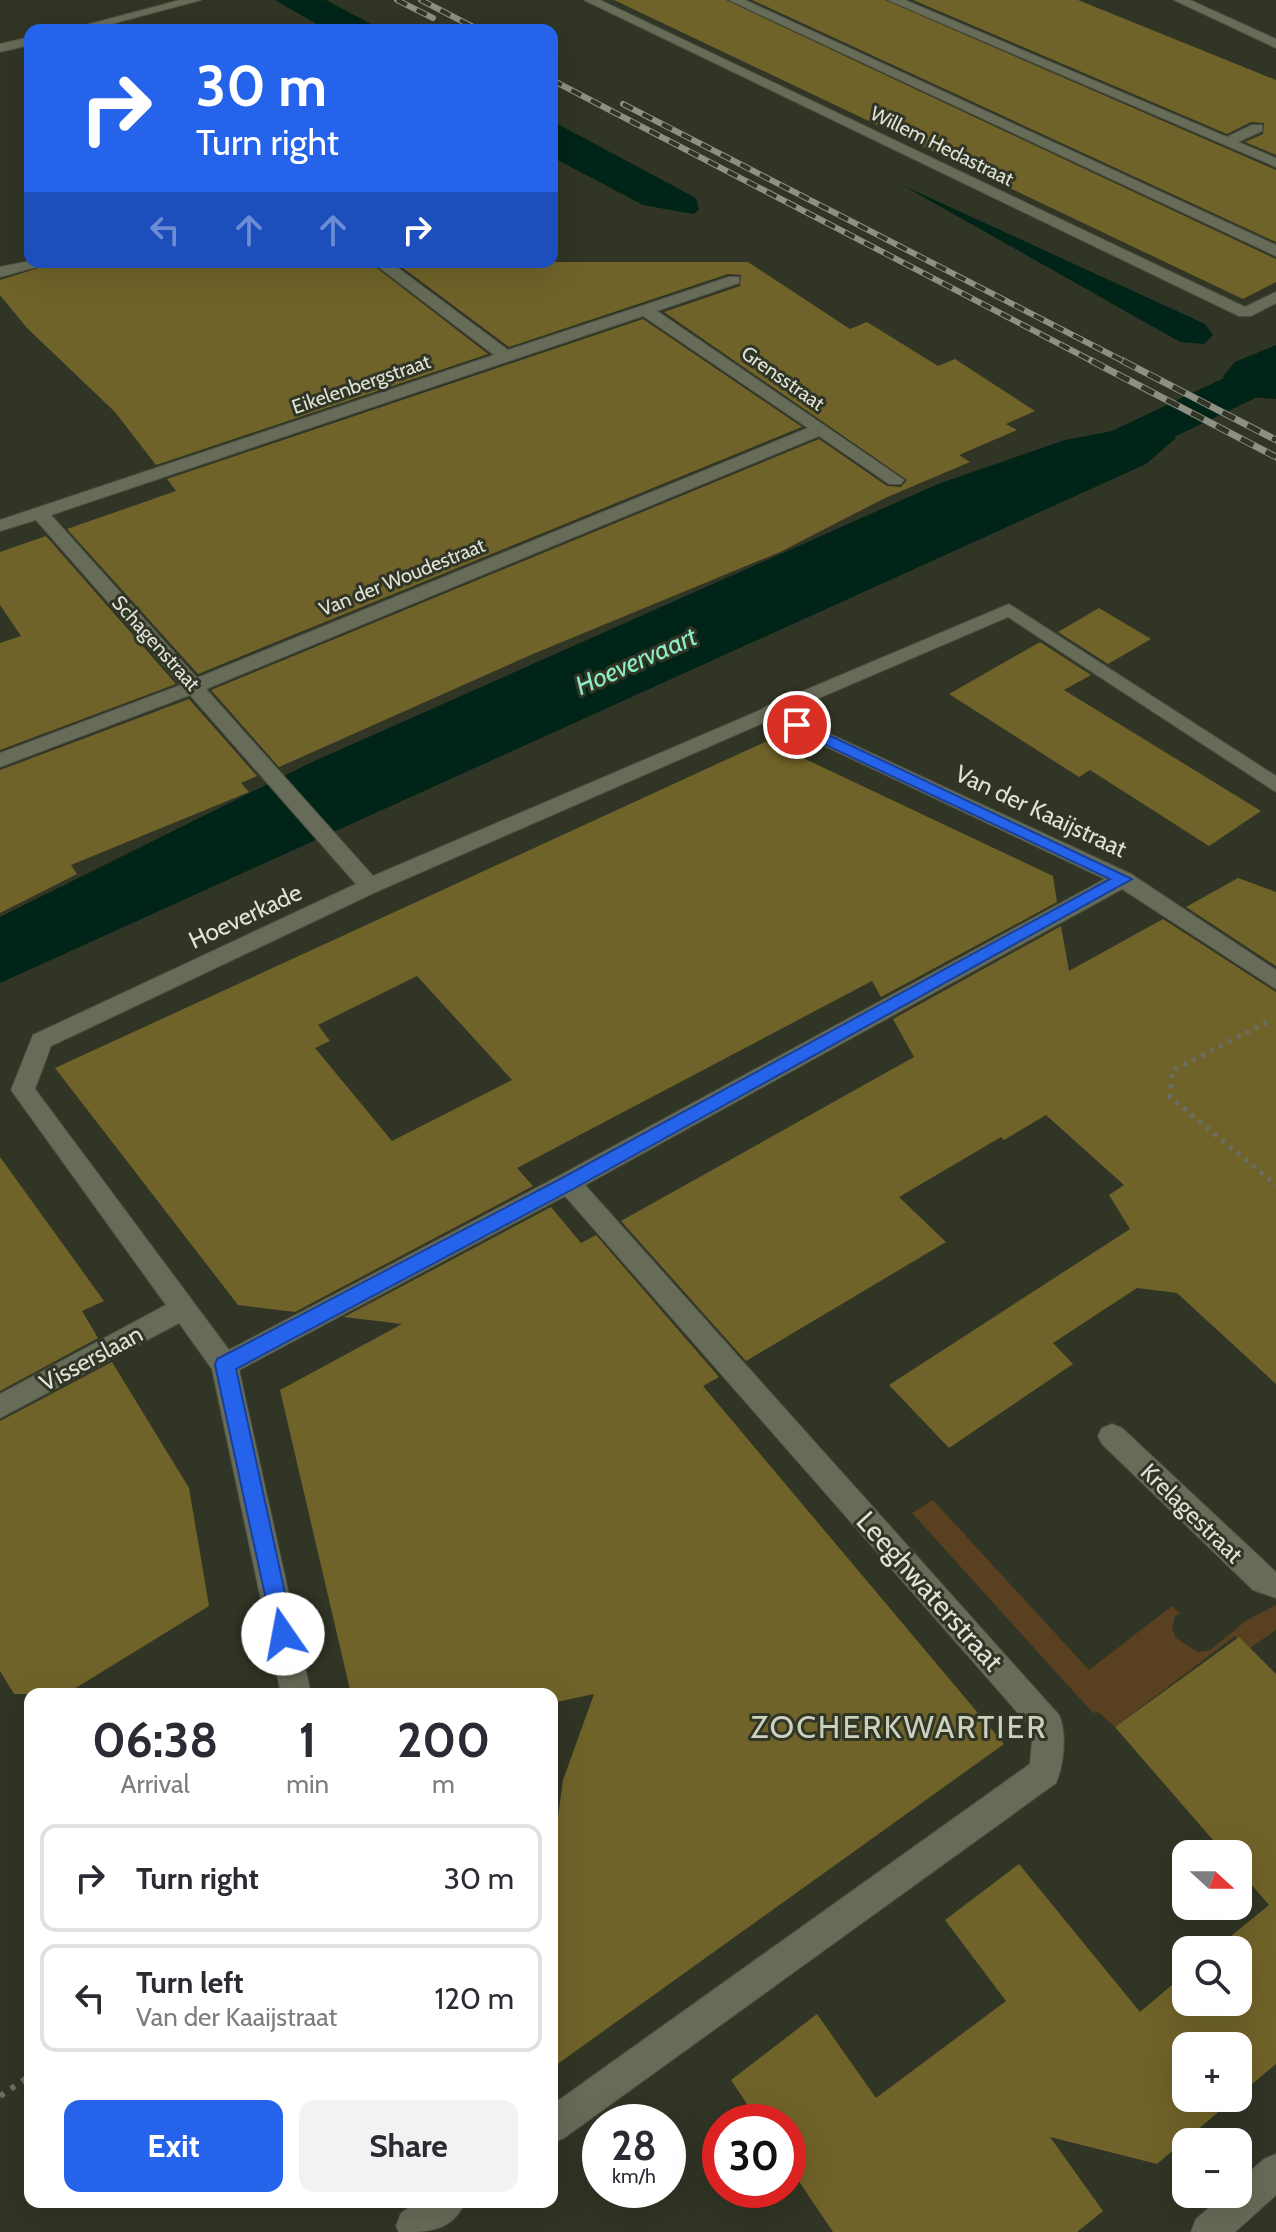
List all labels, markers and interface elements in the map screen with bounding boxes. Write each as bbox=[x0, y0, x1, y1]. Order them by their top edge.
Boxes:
text: 30 m bbox=[196, 52, 327, 120]
icon: right bbox=[64, 56, 168, 160]
street label: Willem Hedastraat bbox=[866, 101, 1018, 191]
text: Turn right bbox=[196, 120, 339, 164]
icon: left bbox=[143, 208, 187, 252]
icon: ahead bbox=[227, 208, 271, 252]
icon: ahead bbox=[311, 208, 355, 252]
icon: right bbox=[395, 208, 439, 252]
street label: Grensstraat bbox=[737, 341, 829, 416]
street label: Eikelenbergstraat bbox=[289, 349, 434, 419]
street label: Van der Woudestraat bbox=[316, 533, 489, 621]
street label: Schagenstraat bbox=[107, 591, 205, 696]
water label: Hoevervaart bbox=[570, 620, 703, 702]
pin bbox=[763, 691, 831, 759]
icon: arrive bbox=[775, 703, 819, 747]
street label: Van der Kaaijstraat bbox=[951, 759, 1131, 863]
street label: Hoeverkade bbox=[184, 877, 306, 955]
street label: Visserslaan bbox=[34, 1319, 148, 1397]
street label: Krelagestraat bbox=[1135, 1457, 1249, 1569]
street label: Leeghwaterstraat bbox=[849, 1504, 1011, 1678]
position arrow bbox=[241, 1592, 325, 1676]
district label: ZOCHERKWARTIER bbox=[751, 1707, 1048, 1746]
text: 06:38 bbox=[92, 1711, 218, 1769]
text: 1 bbox=[299, 1711, 316, 1769]
text: 200 bbox=[397, 1711, 490, 1769]
text: Arrival bbox=[120, 1768, 190, 1800]
text: min bbox=[286, 1768, 329, 1800]
text: m bbox=[432, 1768, 455, 1800]
north arrow bbox=[1172, 1840, 1252, 1920]
map controls bbox=[1172, 1840, 1252, 2208]
icon: right bbox=[68, 1856, 112, 1900]
text: Turn right bbox=[136, 1860, 259, 1897]
text: 30 m bbox=[444, 1860, 514, 1897]
button: search bbox=[1172, 1936, 1252, 2016]
text: Turn left bbox=[136, 1964, 244, 2001]
icon: left bbox=[68, 1976, 112, 2020]
text: 120 m bbox=[434, 1980, 514, 2017]
text: Van der Kaaijstraat bbox=[136, 2001, 337, 2033]
button: + bbox=[1172, 2032, 1252, 2112]
button: Exit bbox=[64, 2100, 283, 2192]
button: Share bbox=[299, 2100, 518, 2192]
speed limit sign: 30 bbox=[702, 2104, 806, 2208]
text: 28 bbox=[611, 2121, 657, 2170]
button: − bbox=[1172, 2128, 1252, 2208]
text: km/h bbox=[612, 2164, 656, 2188]

